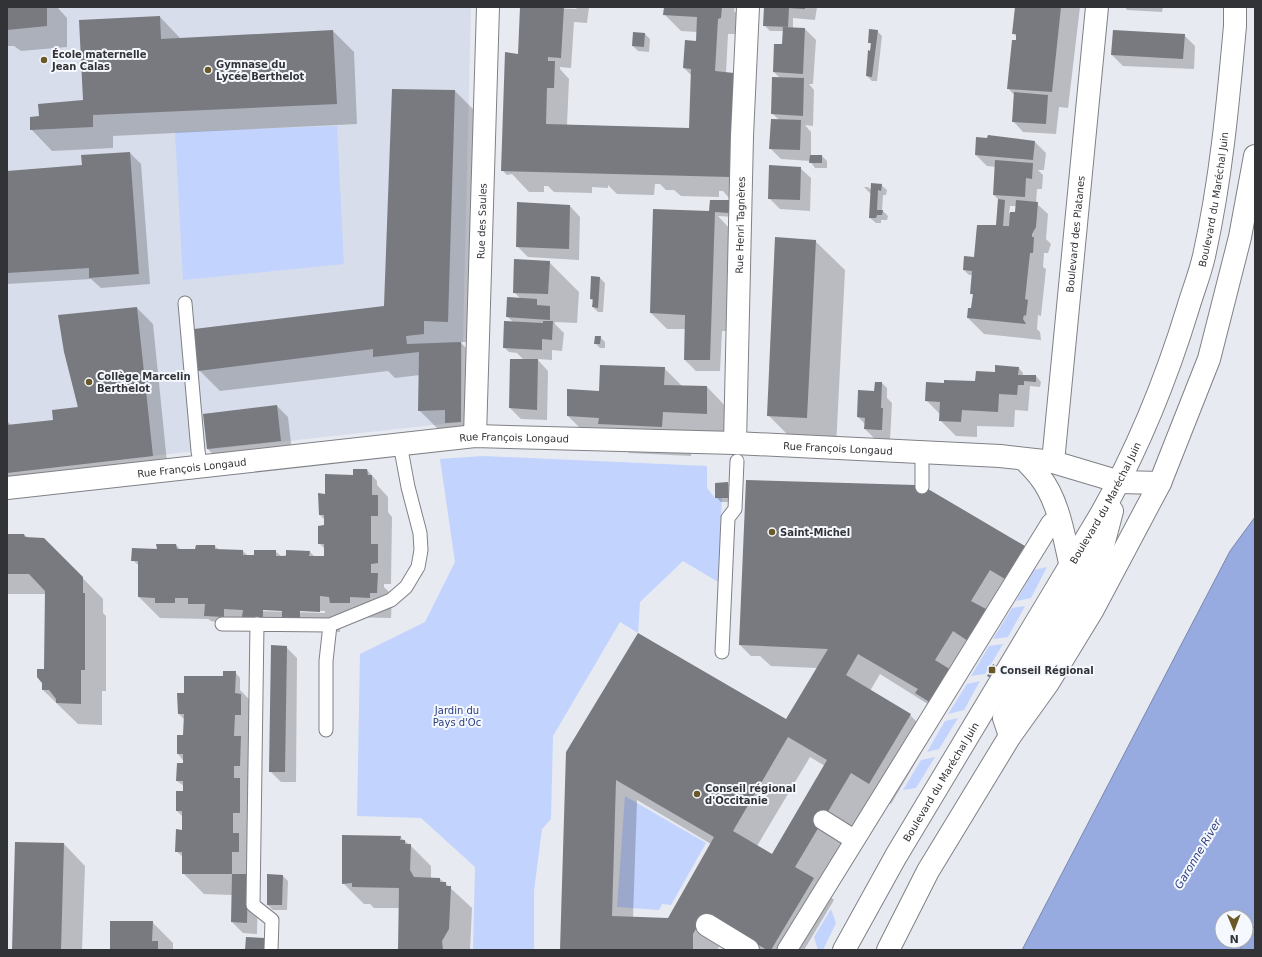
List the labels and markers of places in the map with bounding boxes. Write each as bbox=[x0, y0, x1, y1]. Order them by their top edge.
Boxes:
place label: École maternelle Jean Calas bbox=[51, 48, 147, 72]
marker: École maternelle Jean Calas bbox=[39, 55, 49, 65]
place label: Gymnase du Lycée Berthelot bbox=[216, 59, 305, 82]
marker: Gymnase du Lycée Berthelot bbox=[203, 65, 213, 75]
place label: Collège Marcelin Berthelot bbox=[97, 371, 191, 394]
marker: Collège Marcelin Berthelot bbox=[84, 377, 94, 387]
marker: Saint-Michel bbox=[767, 527, 777, 537]
place label: Saint-Michel bbox=[780, 527, 850, 538]
marker: Conseil Régional bbox=[987, 665, 997, 675]
place label: Conseil Régional bbox=[1000, 665, 1094, 676]
place label: Conseil régional d'Occitanie bbox=[705, 783, 796, 806]
marker: Conseil régional d'Occitanie bbox=[692, 789, 702, 799]

